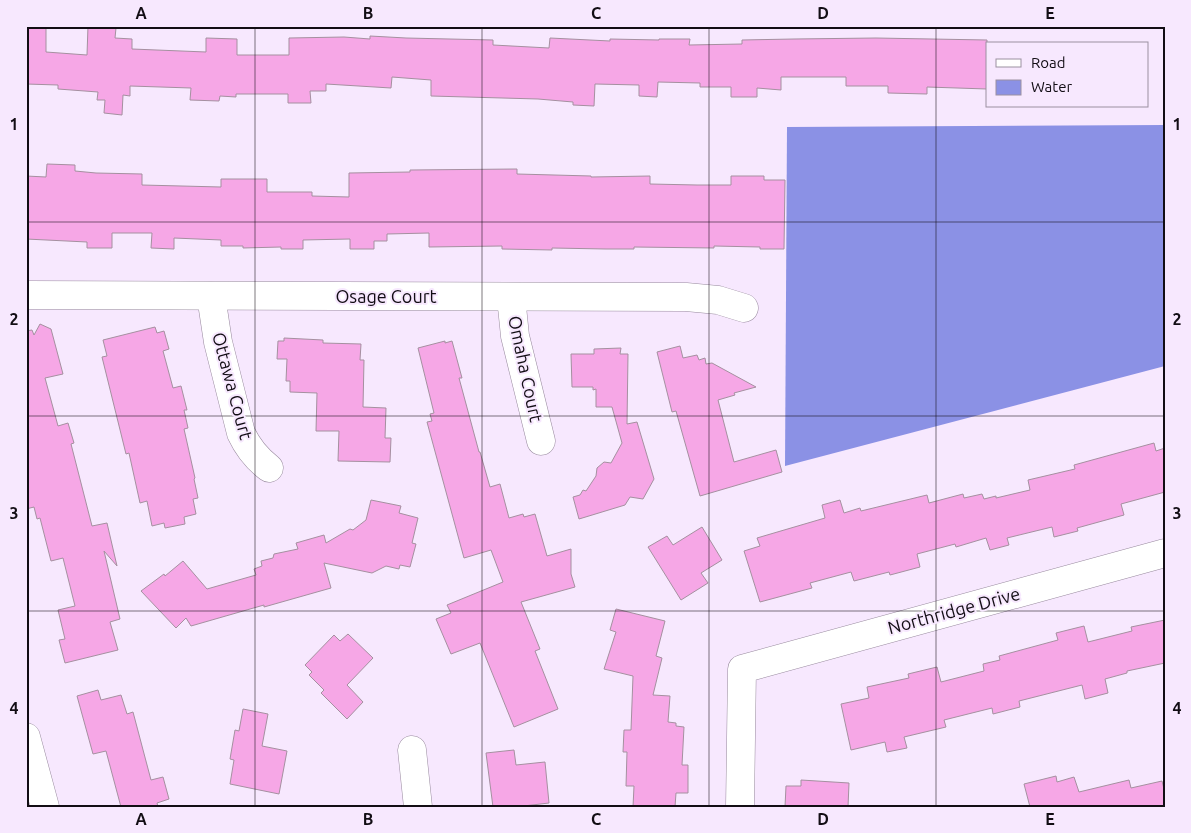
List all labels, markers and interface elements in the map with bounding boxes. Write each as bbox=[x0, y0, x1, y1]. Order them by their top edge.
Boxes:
text: A bbox=[135, 4, 147, 22]
text: B bbox=[363, 4, 373, 22]
text: C bbox=[591, 4, 601, 22]
text: D bbox=[817, 4, 829, 22]
text: E bbox=[1045, 4, 1055, 22]
legend bbox=[986, 42, 1148, 108]
text: Road bbox=[1031, 54, 1066, 71]
text: Water bbox=[1031, 78, 1072, 95]
text: 1 bbox=[9, 115, 19, 133]
text: 1 bbox=[1172, 115, 1182, 133]
street label: Osage Court bbox=[335, 286, 437, 306]
text: 2 bbox=[9, 310, 19, 328]
text: 2 bbox=[1172, 310, 1182, 328]
street label: Omaha Court bbox=[505, 314, 547, 424]
street label: Ottawa Court bbox=[209, 330, 257, 442]
text: 3 bbox=[9, 504, 19, 522]
text: 3 bbox=[1172, 504, 1182, 522]
street label: Northridge Drive bbox=[885, 583, 1022, 637]
text: 4 bbox=[9, 699, 19, 717]
text: 4 bbox=[1172, 699, 1182, 717]
text: A bbox=[135, 810, 147, 828]
text: B bbox=[363, 810, 373, 828]
text: C bbox=[591, 810, 601, 828]
text: D bbox=[817, 810, 829, 828]
text: E bbox=[1045, 810, 1055, 828]

